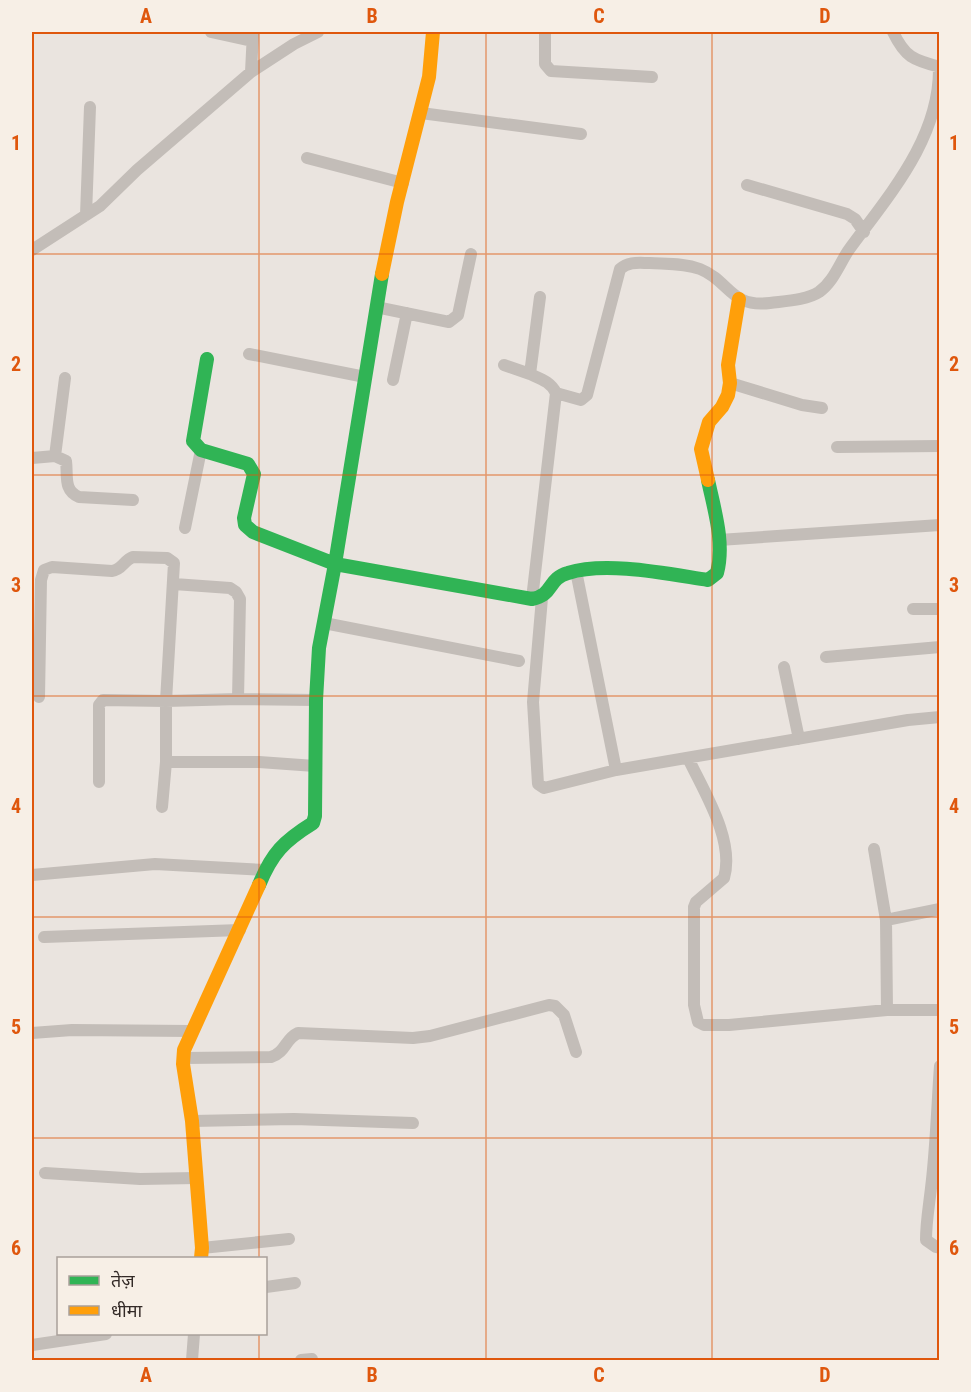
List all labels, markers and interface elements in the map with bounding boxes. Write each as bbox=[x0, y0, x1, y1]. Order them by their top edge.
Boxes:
text: A bbox=[140, 4, 152, 28]
text: B bbox=[366, 4, 378, 28]
text: C bbox=[593, 4, 605, 28]
text: D bbox=[819, 4, 831, 28]
text: 1 bbox=[11, 131, 21, 155]
text: 1 bbox=[949, 131, 959, 155]
text: 2 bbox=[11, 352, 21, 376]
text: 2 bbox=[949, 352, 959, 376]
text: 3 bbox=[11, 573, 21, 597]
text: 3 bbox=[949, 573, 959, 597]
text: 4 bbox=[11, 794, 21, 818]
text: 4 bbox=[949, 794, 959, 818]
text: 5 bbox=[11, 1015, 21, 1039]
text: 5 bbox=[949, 1015, 959, 1039]
text: 6 bbox=[11, 1236, 21, 1260]
text: 6 bbox=[949, 1236, 959, 1260]
legend bbox=[57, 1257, 267, 1335]
text: तेज़ bbox=[111, 1270, 135, 1291]
text: धीमा bbox=[111, 1300, 142, 1321]
text: A bbox=[140, 1363, 152, 1387]
text: B bbox=[366, 1363, 378, 1387]
text: C bbox=[593, 1363, 605, 1387]
text: D bbox=[819, 1363, 831, 1387]

